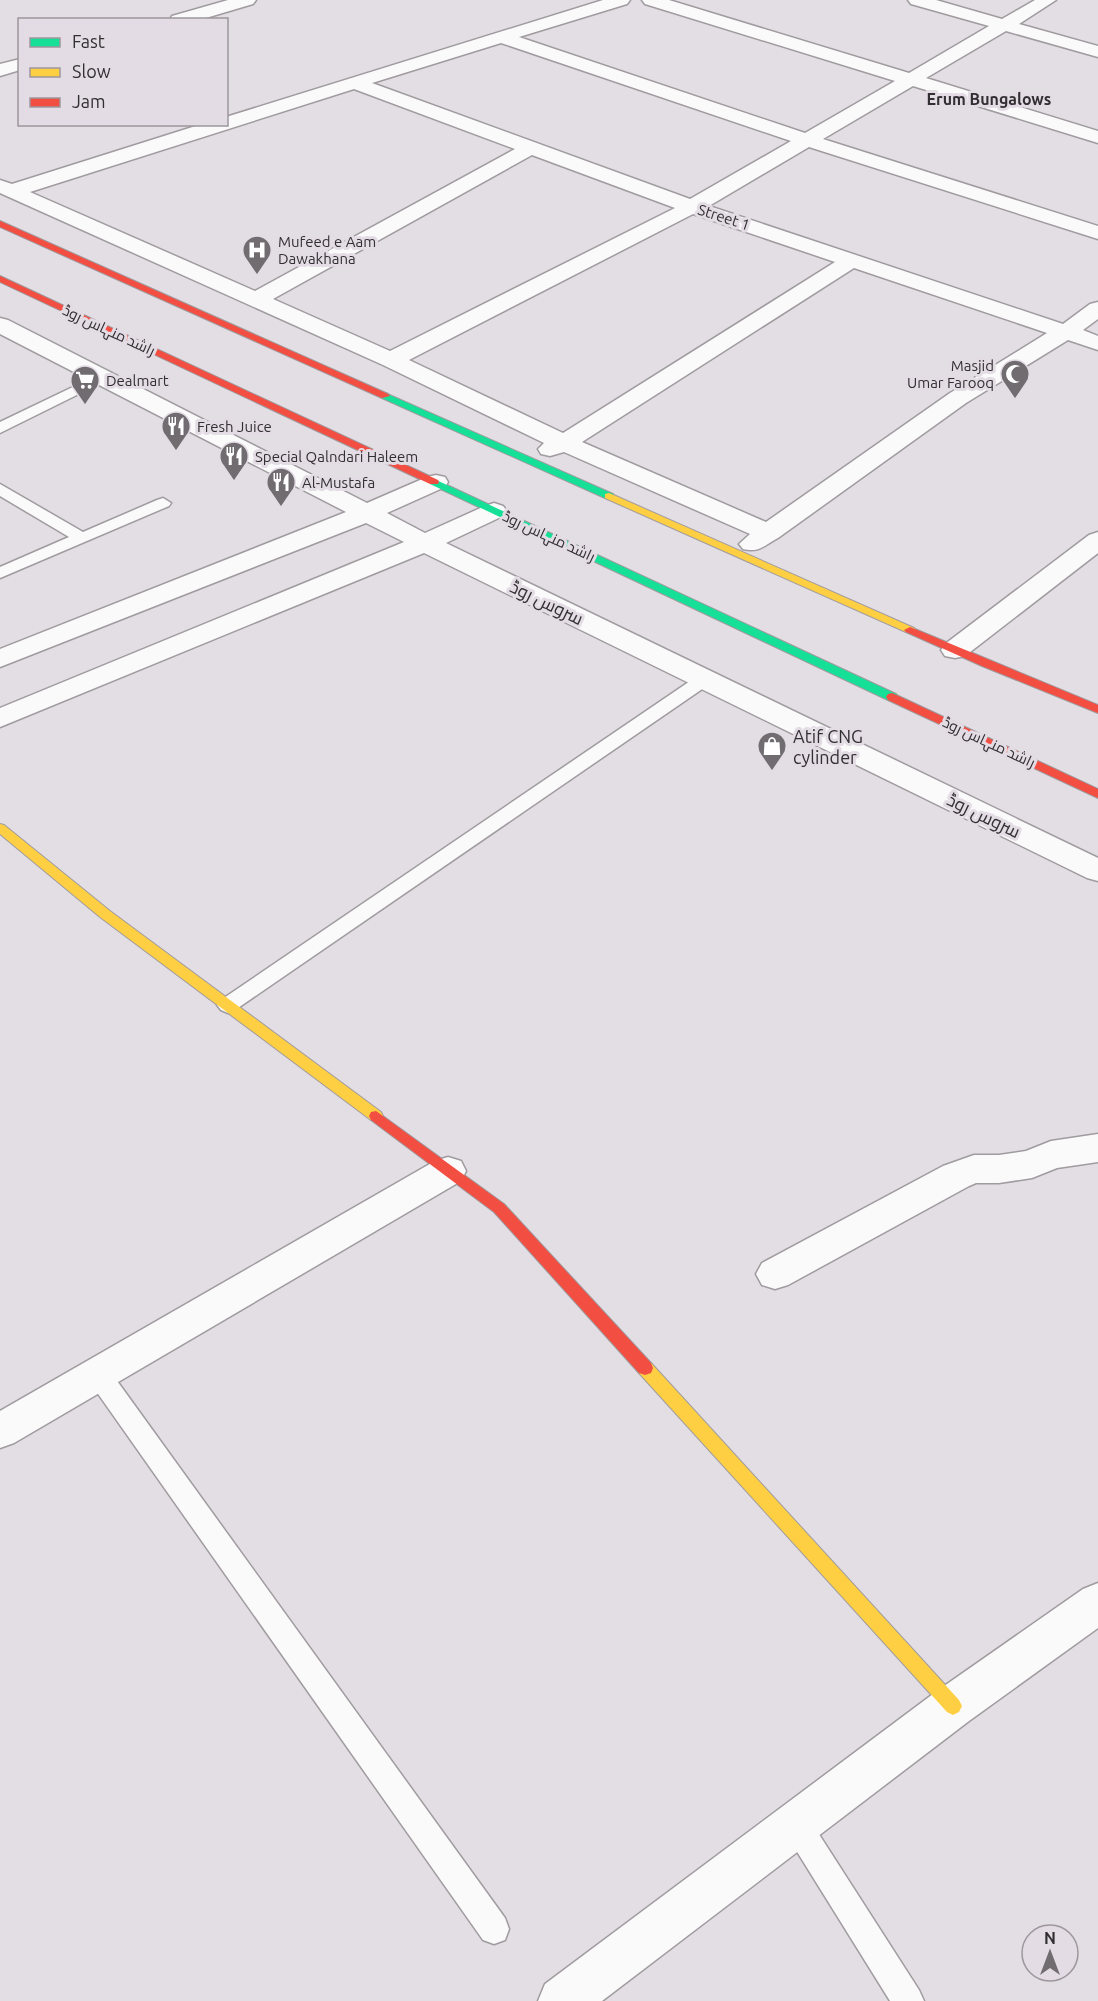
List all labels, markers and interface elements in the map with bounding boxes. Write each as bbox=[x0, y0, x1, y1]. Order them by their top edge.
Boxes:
legend bbox=[18, 18, 228, 126]
text: Fast bbox=[72, 31, 105, 51]
text: Slow bbox=[72, 61, 111, 81]
district label: Erum Bungalows bbox=[927, 90, 1051, 108]
text: Jam bbox=[72, 91, 106, 111]
street label: Street 1 bbox=[696, 201, 752, 233]
place label: Mufeed e Aam Dawakhana bbox=[278, 233, 376, 267]
hospital icon: Mufeed e Aam Dawakhana bbox=[241, 234, 273, 276]
street label: راشد منہاس روڈ bbox=[59, 301, 158, 362]
place label: Masjid Umar Farooq bbox=[907, 357, 994, 391]
mosque icon: Masjid Umar Farooq bbox=[999, 358, 1031, 400]
supermarket icon: Dealmart bbox=[69, 364, 101, 406]
place label: Dealmart bbox=[106, 372, 169, 389]
restaurant icon: Fresh Juice bbox=[160, 410, 192, 452]
place label: Fresh Juice bbox=[197, 418, 272, 435]
restaurant icon: Special Qalndari Haleem bbox=[218, 440, 250, 482]
place label: Special Qalndari Haleem bbox=[255, 448, 418, 465]
restaurant icon: Al-Mustafa bbox=[265, 466, 297, 508]
place label: Al-Mustafa bbox=[302, 474, 375, 491]
street label: راشد منہاس روڈ bbox=[499, 507, 598, 568]
street label: سروس روڈ bbox=[506, 576, 587, 630]
street label: راشد منہاس روڈ bbox=[939, 713, 1038, 774]
place label: Atif CNG cylinder bbox=[793, 726, 863, 767]
shop icon: Atif CNG cylinder bbox=[756, 730, 788, 772]
street label: سروس روڈ bbox=[943, 789, 1024, 843]
north arrow bbox=[1020, 1923, 1080, 1983]
text: N bbox=[1044, 1929, 1056, 1947]

